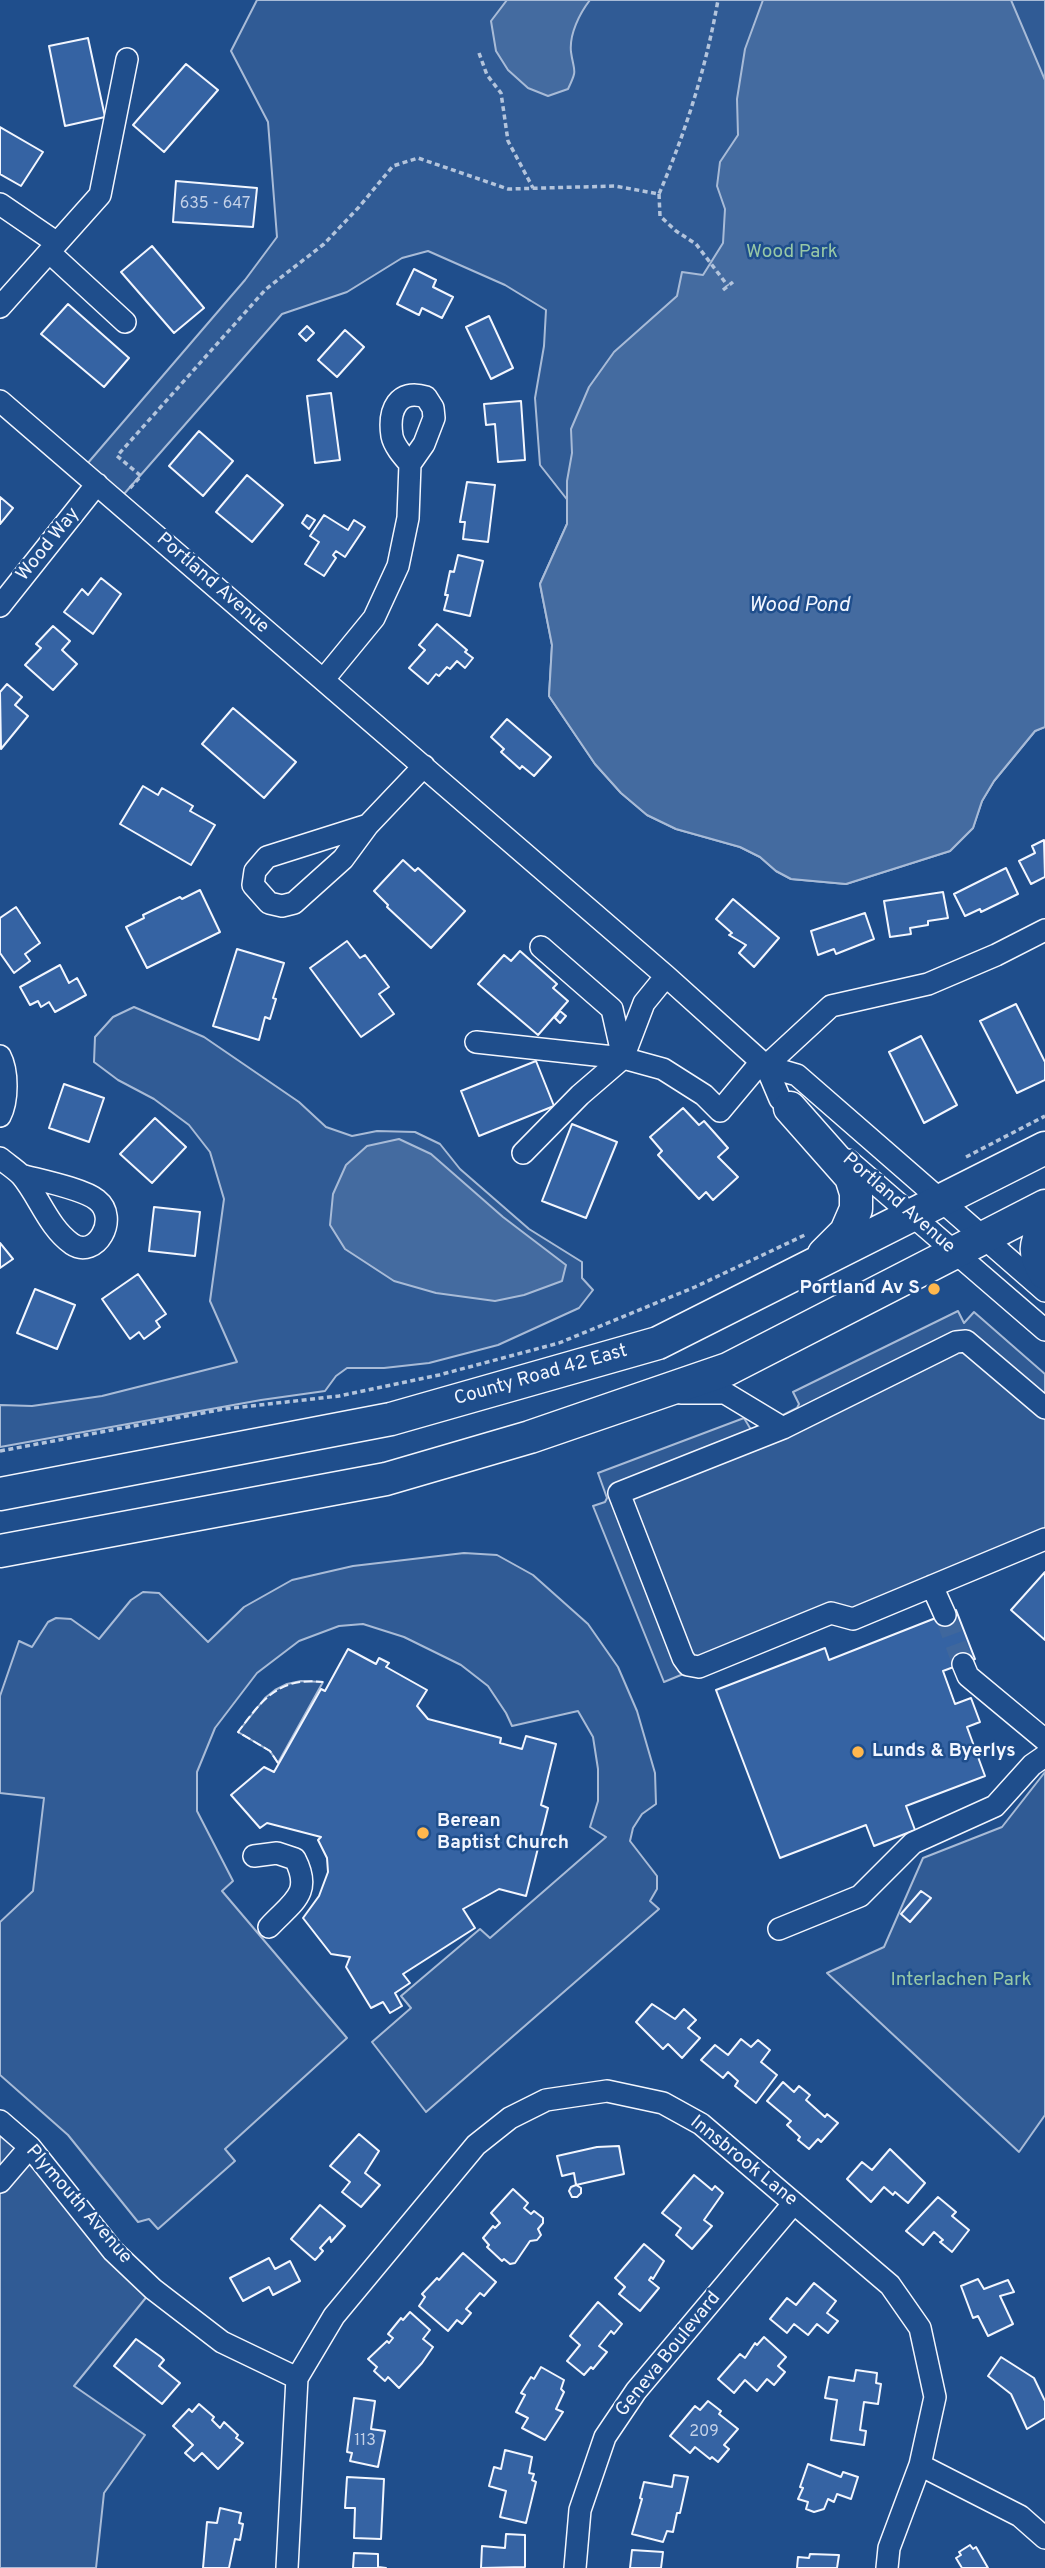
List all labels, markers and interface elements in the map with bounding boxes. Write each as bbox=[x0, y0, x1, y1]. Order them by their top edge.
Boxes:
house number: 635 - 647 bbox=[180, 195, 250, 215]
park label: Wood Park bbox=[746, 242, 838, 264]
street label: Wood Way bbox=[12, 504, 86, 586]
street label: Portland Avenue bbox=[151, 529, 273, 639]
water label: Wood Pond bbox=[748, 594, 850, 620]
street label: Portland Avenue bbox=[837, 1149, 959, 1259]
place label: Portland Av S bbox=[800, 1278, 920, 1300]
marker: Portland Av S bbox=[926, 1281, 942, 1297]
street label: County Road 42 East bbox=[452, 1340, 630, 1412]
place label: Lunds & Byerlys bbox=[872, 1741, 1016, 1763]
marker: Lunds & Byerlys bbox=[850, 1744, 866, 1760]
place label: Berean Baptist Church bbox=[437, 1811, 569, 1855]
marker: Berean Baptist Church bbox=[415, 1825, 431, 1841]
park label: Interlachen Park bbox=[891, 1970, 1031, 1992]
street label: Innsbrook Lane bbox=[685, 2112, 801, 2212]
street label: Plymouth Avenue bbox=[20, 2141, 136, 2269]
street label: Geneva Boulevard bbox=[612, 2288, 726, 2422]
house number: 209 bbox=[689, 2423, 719, 2443]
house number: 113 bbox=[354, 2432, 376, 2452]

